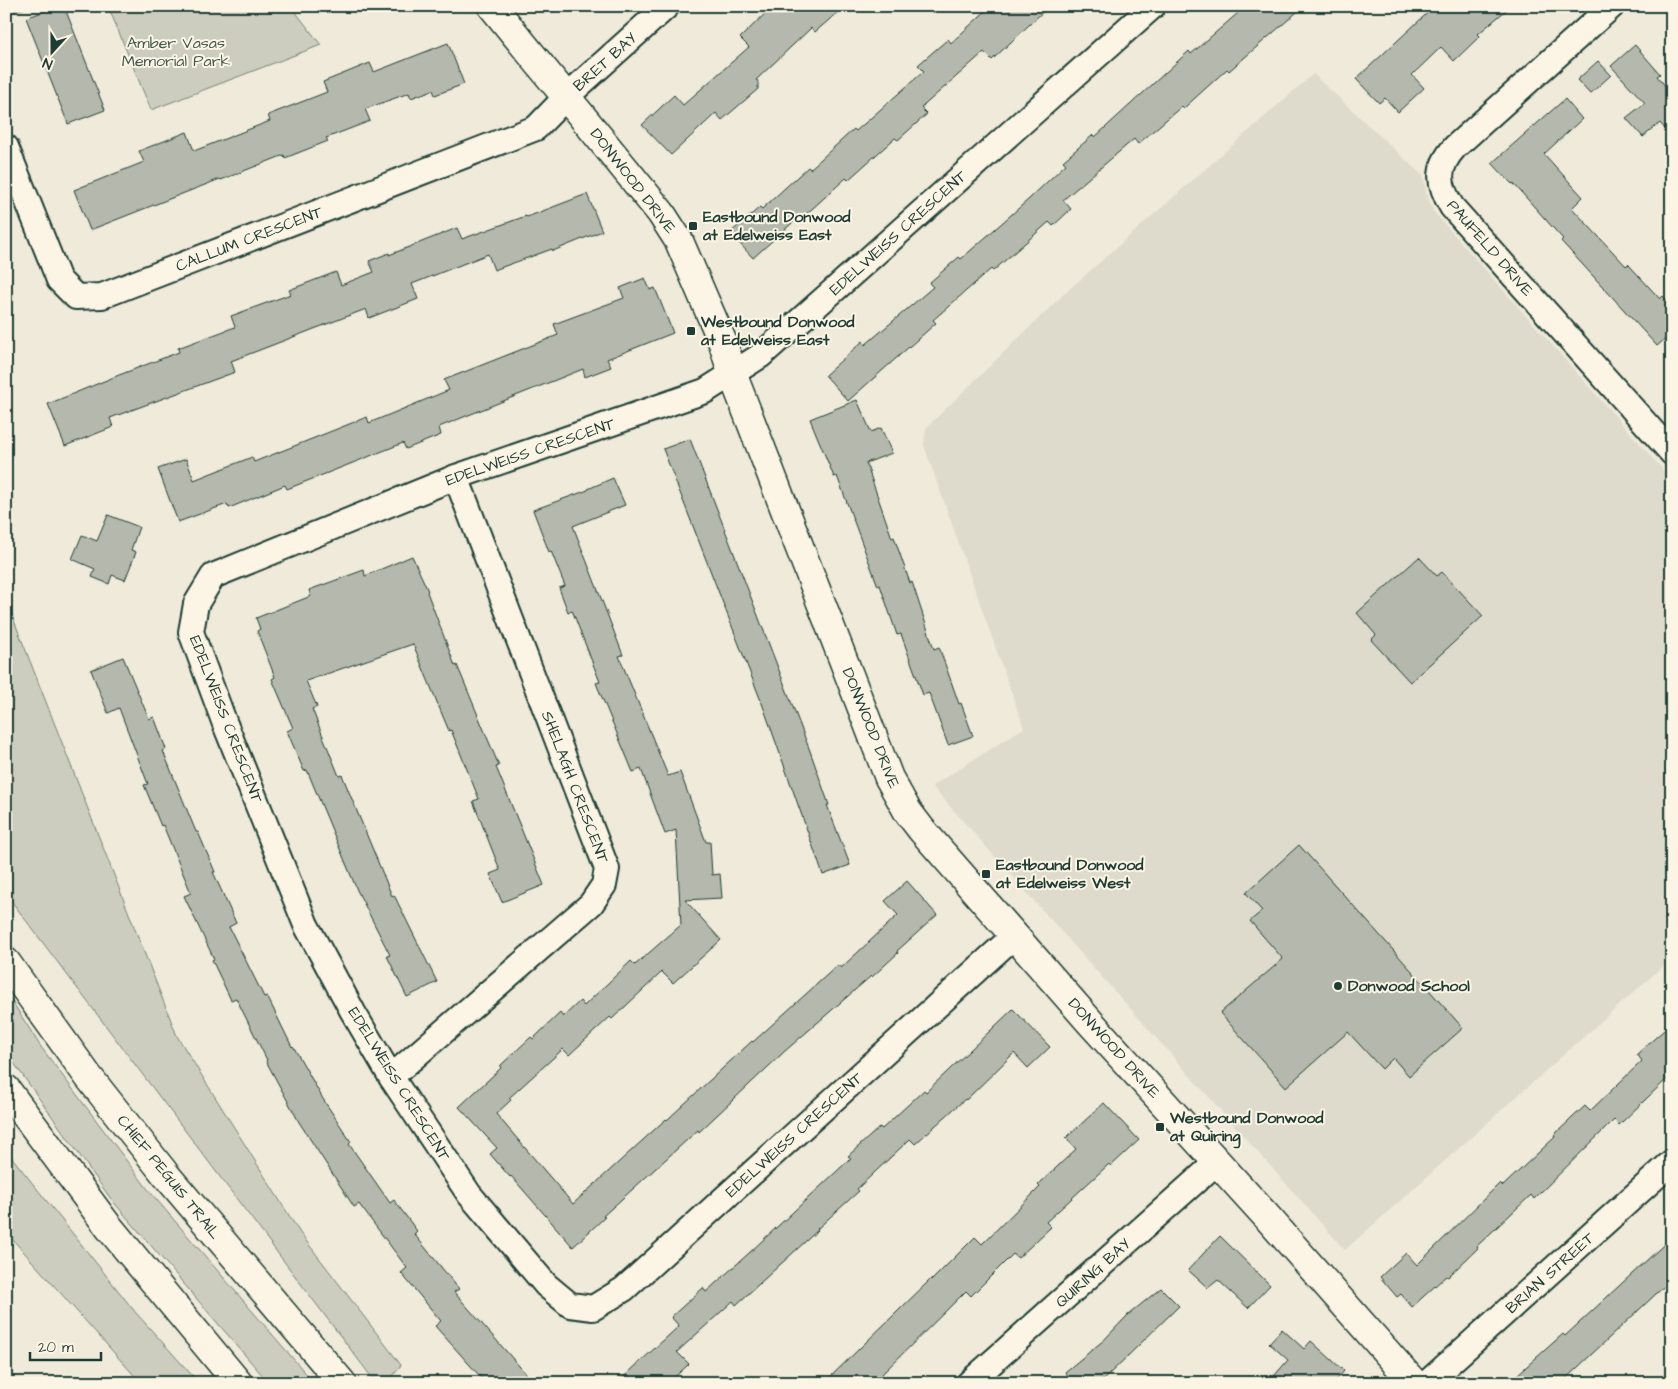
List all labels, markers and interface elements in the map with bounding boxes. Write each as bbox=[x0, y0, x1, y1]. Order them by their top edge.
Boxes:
street label: BRET BAY bbox=[568, 27, 642, 97]
north arrow bbox=[28, 28, 78, 78]
park label: Amber Vasas Memorial Park bbox=[122, 32, 231, 72]
text: N bbox=[40, 52, 55, 74]
street label: DONWOOD DRIVE bbox=[585, 124, 681, 239]
street label: EDELWEISS CRESCENT bbox=[825, 165, 971, 301]
street label: PAUFELD DRIVE bbox=[1442, 195, 1539, 301]
street label: CALLUM CRESCENT bbox=[172, 201, 326, 277]
place label: Eastbound Donwood at Edelweiss East bbox=[702, 206, 851, 246]
marker: Eastbound Donwood at Edelweiss East bbox=[687, 220, 699, 232]
place label: Westbound Donwood at Edelweiss East bbox=[700, 311, 855, 351]
marker: Westbound Donwood at Edelweiss East bbox=[685, 325, 697, 337]
street label: EDELWEISS CRESCENT bbox=[442, 413, 618, 491]
street label: EDELWEISS CRESCENT bbox=[184, 632, 268, 806]
street label: DONWOOD DRIVE bbox=[837, 664, 905, 792]
street label: SHELAGH CRESCENT bbox=[536, 708, 614, 866]
place label: Eastbound Donwood at Edelweiss West bbox=[995, 854, 1144, 894]
marker: Eastbound Donwood at Edelweiss West bbox=[980, 868, 992, 880]
place label: Donwood School bbox=[1348, 975, 1470, 997]
marker: Donwood School bbox=[1332, 980, 1344, 992]
street label: DONWOOD DRIVE bbox=[1063, 993, 1165, 1103]
street label: EDELWEISS CRESCENT bbox=[343, 1003, 455, 1165]
street label: EDELWEISS CRESCENT bbox=[721, 1067, 867, 1203]
place label: Westbound Donwood at Quiring bbox=[1169, 1107, 1324, 1149]
street label: CHIEF PEGUIS TRAIL bbox=[112, 1110, 226, 1244]
marker: Westbound Donwood at Quiring bbox=[1154, 1121, 1166, 1133]
street label: BRIAN STREET bbox=[1501, 1227, 1599, 1319]
street label: QUIRING BAY bbox=[1051, 1233, 1136, 1313]
scale bar bbox=[30, 1329, 101, 1361]
text: 20 m bbox=[38, 1337, 74, 1358]

